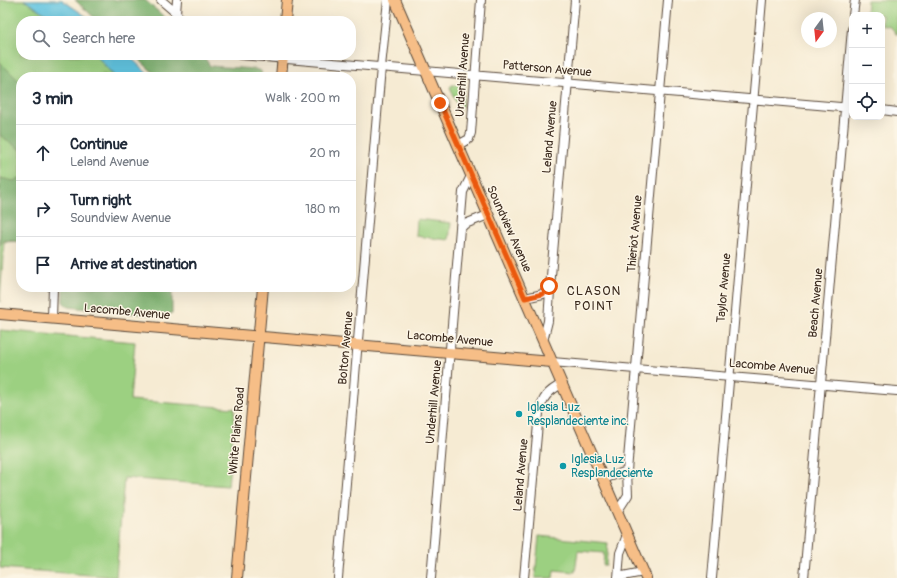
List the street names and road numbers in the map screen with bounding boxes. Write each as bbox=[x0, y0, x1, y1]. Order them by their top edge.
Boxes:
street label: Underhill Avenue bbox=[453, 32, 473, 117]
street label: Patterson Avenue bbox=[502, 58, 592, 80]
street label: Leland Avenue bbox=[539, 100, 561, 174]
street label: Soundview Avenue bbox=[483, 183, 535, 275]
street label: Thieriot Avenue bbox=[624, 195, 646, 273]
street label: Taylor Avenue bbox=[713, 253, 735, 323]
street label: Beach Avenue bbox=[805, 268, 827, 338]
street label: Lacombe Avenue bbox=[83, 301, 171, 323]
street label: Bolton Avenue bbox=[335, 311, 357, 385]
street label: Lacombe Avenue bbox=[406, 328, 494, 350]
street label: Lacombe Avenue bbox=[728, 356, 816, 378]
street label: Underhill Avenue bbox=[423, 359, 445, 445]
street label: White Plains Road bbox=[226, 386, 248, 475]
street label: Leland Avenue bbox=[510, 438, 532, 512]

